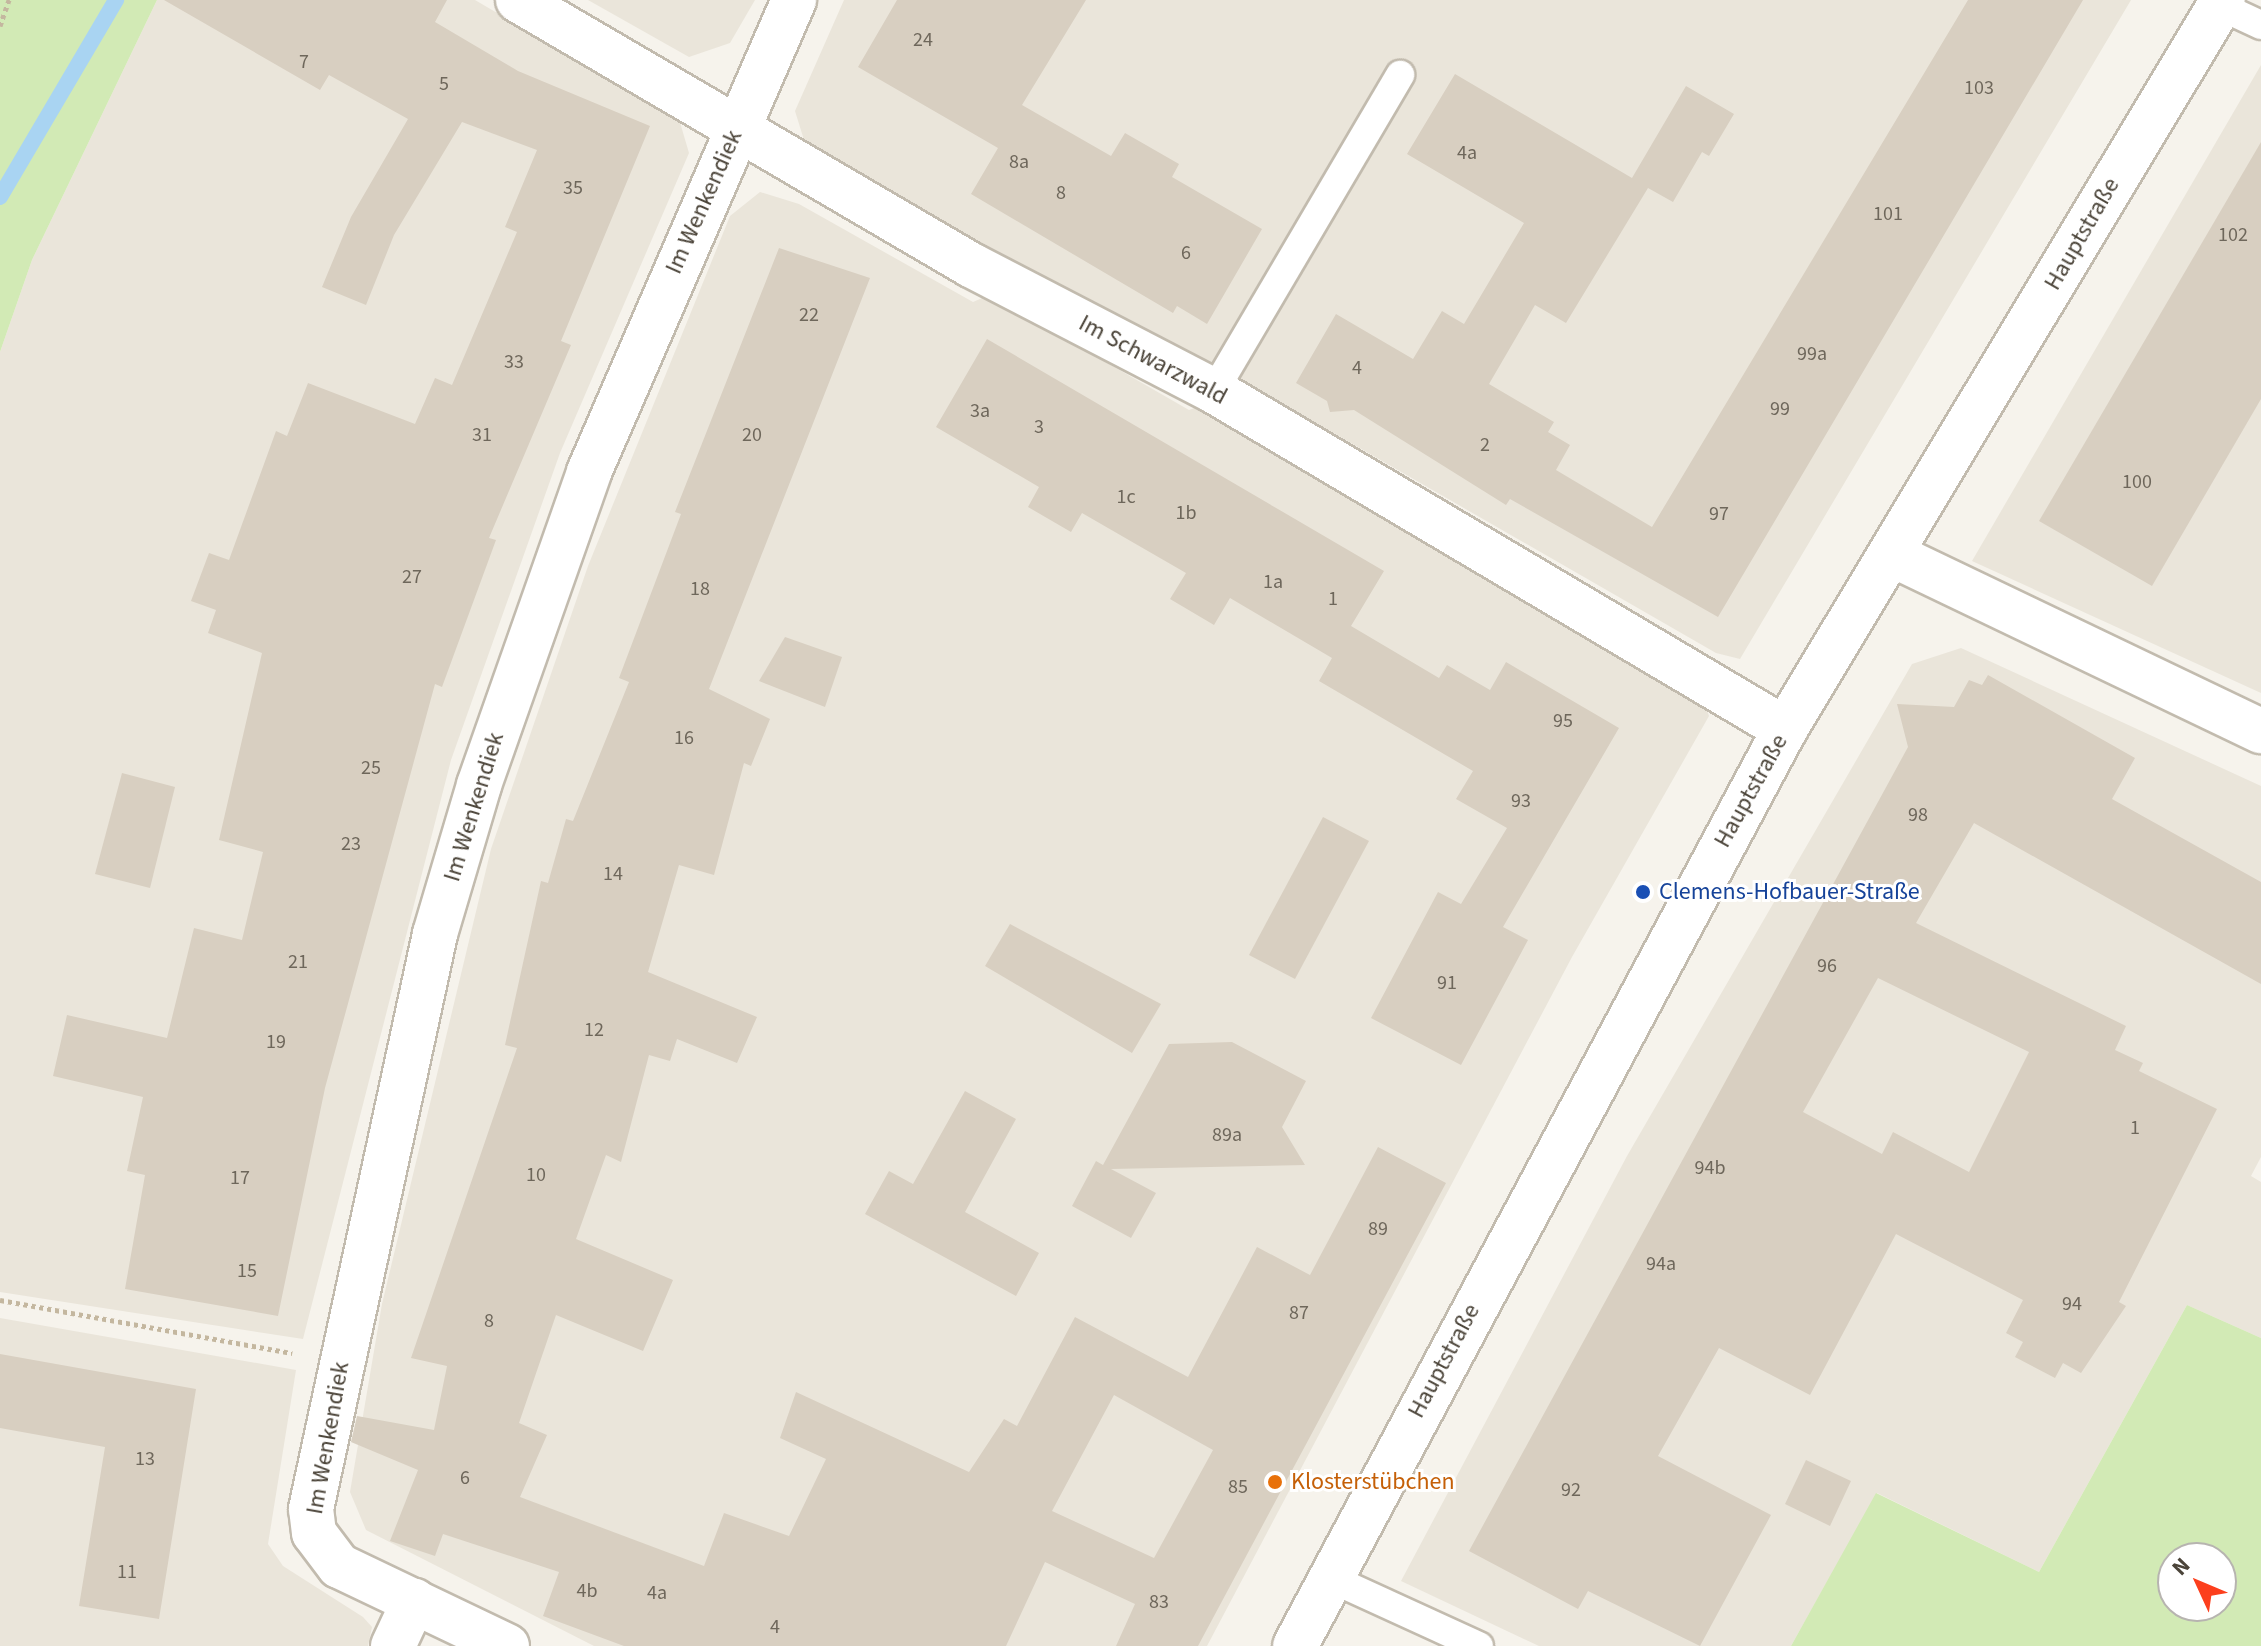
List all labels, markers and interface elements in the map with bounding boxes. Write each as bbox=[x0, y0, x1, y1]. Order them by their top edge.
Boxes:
house number: 24 bbox=[913, 28, 933, 52]
house number: 7 bbox=[299, 50, 309, 74]
house number: 5 bbox=[439, 72, 449, 96]
house number: 103 bbox=[1964, 76, 1994, 100]
street label: Im Wenkendiek bbox=[659, 126, 749, 278]
house number: 4a bbox=[1457, 141, 1477, 165]
house number: 8a bbox=[1009, 150, 1029, 174]
street label: Hauptstraße bbox=[2038, 173, 2126, 295]
house number: 35 bbox=[563, 176, 583, 200]
house number: 8 bbox=[1056, 181, 1066, 205]
house number: 101 bbox=[1873, 202, 1903, 226]
house number: 102 bbox=[2218, 223, 2248, 247]
house number: 6 bbox=[1181, 241, 1191, 265]
house number: 22 bbox=[799, 303, 819, 327]
street label: Im Schwarzwald bbox=[1074, 309, 1232, 411]
house number: 99a bbox=[1797, 342, 1827, 366]
house number: 33 bbox=[504, 350, 524, 374]
house number: 4 bbox=[1352, 356, 1362, 380]
house number: 99 bbox=[1770, 397, 1790, 421]
house number: 3a bbox=[970, 399, 990, 423]
house number: 3 bbox=[1034, 415, 1044, 439]
house number: 31 bbox=[472, 423, 492, 447]
house number: 20 bbox=[742, 423, 762, 447]
house number: 2 bbox=[1480, 433, 1490, 457]
house number: 100 bbox=[2122, 470, 2152, 494]
house number: 1c bbox=[1116, 485, 1136, 509]
house number: 1b bbox=[1176, 501, 1196, 525]
house number: 97 bbox=[1709, 502, 1729, 526]
house number: 27 bbox=[402, 565, 422, 589]
house number: 1a bbox=[1263, 570, 1283, 594]
house number: 18 bbox=[690, 577, 710, 601]
house number: 1 bbox=[1328, 587, 1338, 611]
house number: 95 bbox=[1553, 709, 1573, 733]
house number: 16 bbox=[674, 726, 694, 750]
street label: Im Wenkendiek bbox=[438, 729, 510, 885]
street label: Hauptstraße bbox=[1708, 729, 1794, 853]
house number: 25 bbox=[361, 756, 381, 780]
house number: 93 bbox=[1511, 789, 1531, 813]
house number: 98 bbox=[1908, 803, 1928, 827]
house number: 23 bbox=[341, 832, 361, 856]
house number: 14 bbox=[603, 862, 623, 886]
place label: Clemens-Hofbauer-Straße bbox=[1659, 878, 1920, 906]
marker: Clemens-Hofbauer-Straße bbox=[1634, 883, 1652, 901]
house number: 21 bbox=[288, 950, 308, 974]
house number: 96 bbox=[1817, 954, 1837, 978]
house number: 91 bbox=[1437, 971, 1457, 995]
house number: 12 bbox=[584, 1018, 604, 1042]
house number: 19 bbox=[266, 1030, 286, 1054]
house number: 1 bbox=[2130, 1116, 2140, 1140]
house number: 89a bbox=[1212, 1123, 1242, 1147]
house number: 94b bbox=[1695, 1156, 1725, 1180]
house number: 10 bbox=[526, 1163, 546, 1187]
house number: 17 bbox=[230, 1166, 250, 1190]
house number: 89 bbox=[1368, 1217, 1388, 1241]
house number: 94a bbox=[1646, 1252, 1676, 1276]
house number: 15 bbox=[237, 1259, 257, 1283]
house number: 94 bbox=[2062, 1292, 2082, 1316]
street label: Hauptstraße bbox=[1402, 1299, 1486, 1423]
house number: 87 bbox=[1289, 1301, 1309, 1325]
house number: 8 bbox=[484, 1309, 494, 1333]
street label: Im Wenkendiek bbox=[300, 1359, 356, 1517]
house number: 13 bbox=[135, 1447, 155, 1471]
house number: 6 bbox=[460, 1466, 470, 1490]
place label: Klosterstübchen bbox=[1291, 1468, 1455, 1496]
marker: Klosterstübchen bbox=[1266, 1473, 1284, 1491]
house number: 85 bbox=[1228, 1475, 1248, 1499]
house number: 92 bbox=[1561, 1478, 1581, 1502]
north arrow bbox=[2157, 1542, 2237, 1622]
text: N bbox=[2165, 1550, 2198, 1583]
house number: 11 bbox=[117, 1560, 137, 1584]
house number: 4b bbox=[577, 1579, 597, 1603]
house number: 4a bbox=[647, 1581, 667, 1605]
house number: 83 bbox=[1149, 1590, 1169, 1614]
house number: 4 bbox=[770, 1615, 780, 1639]

